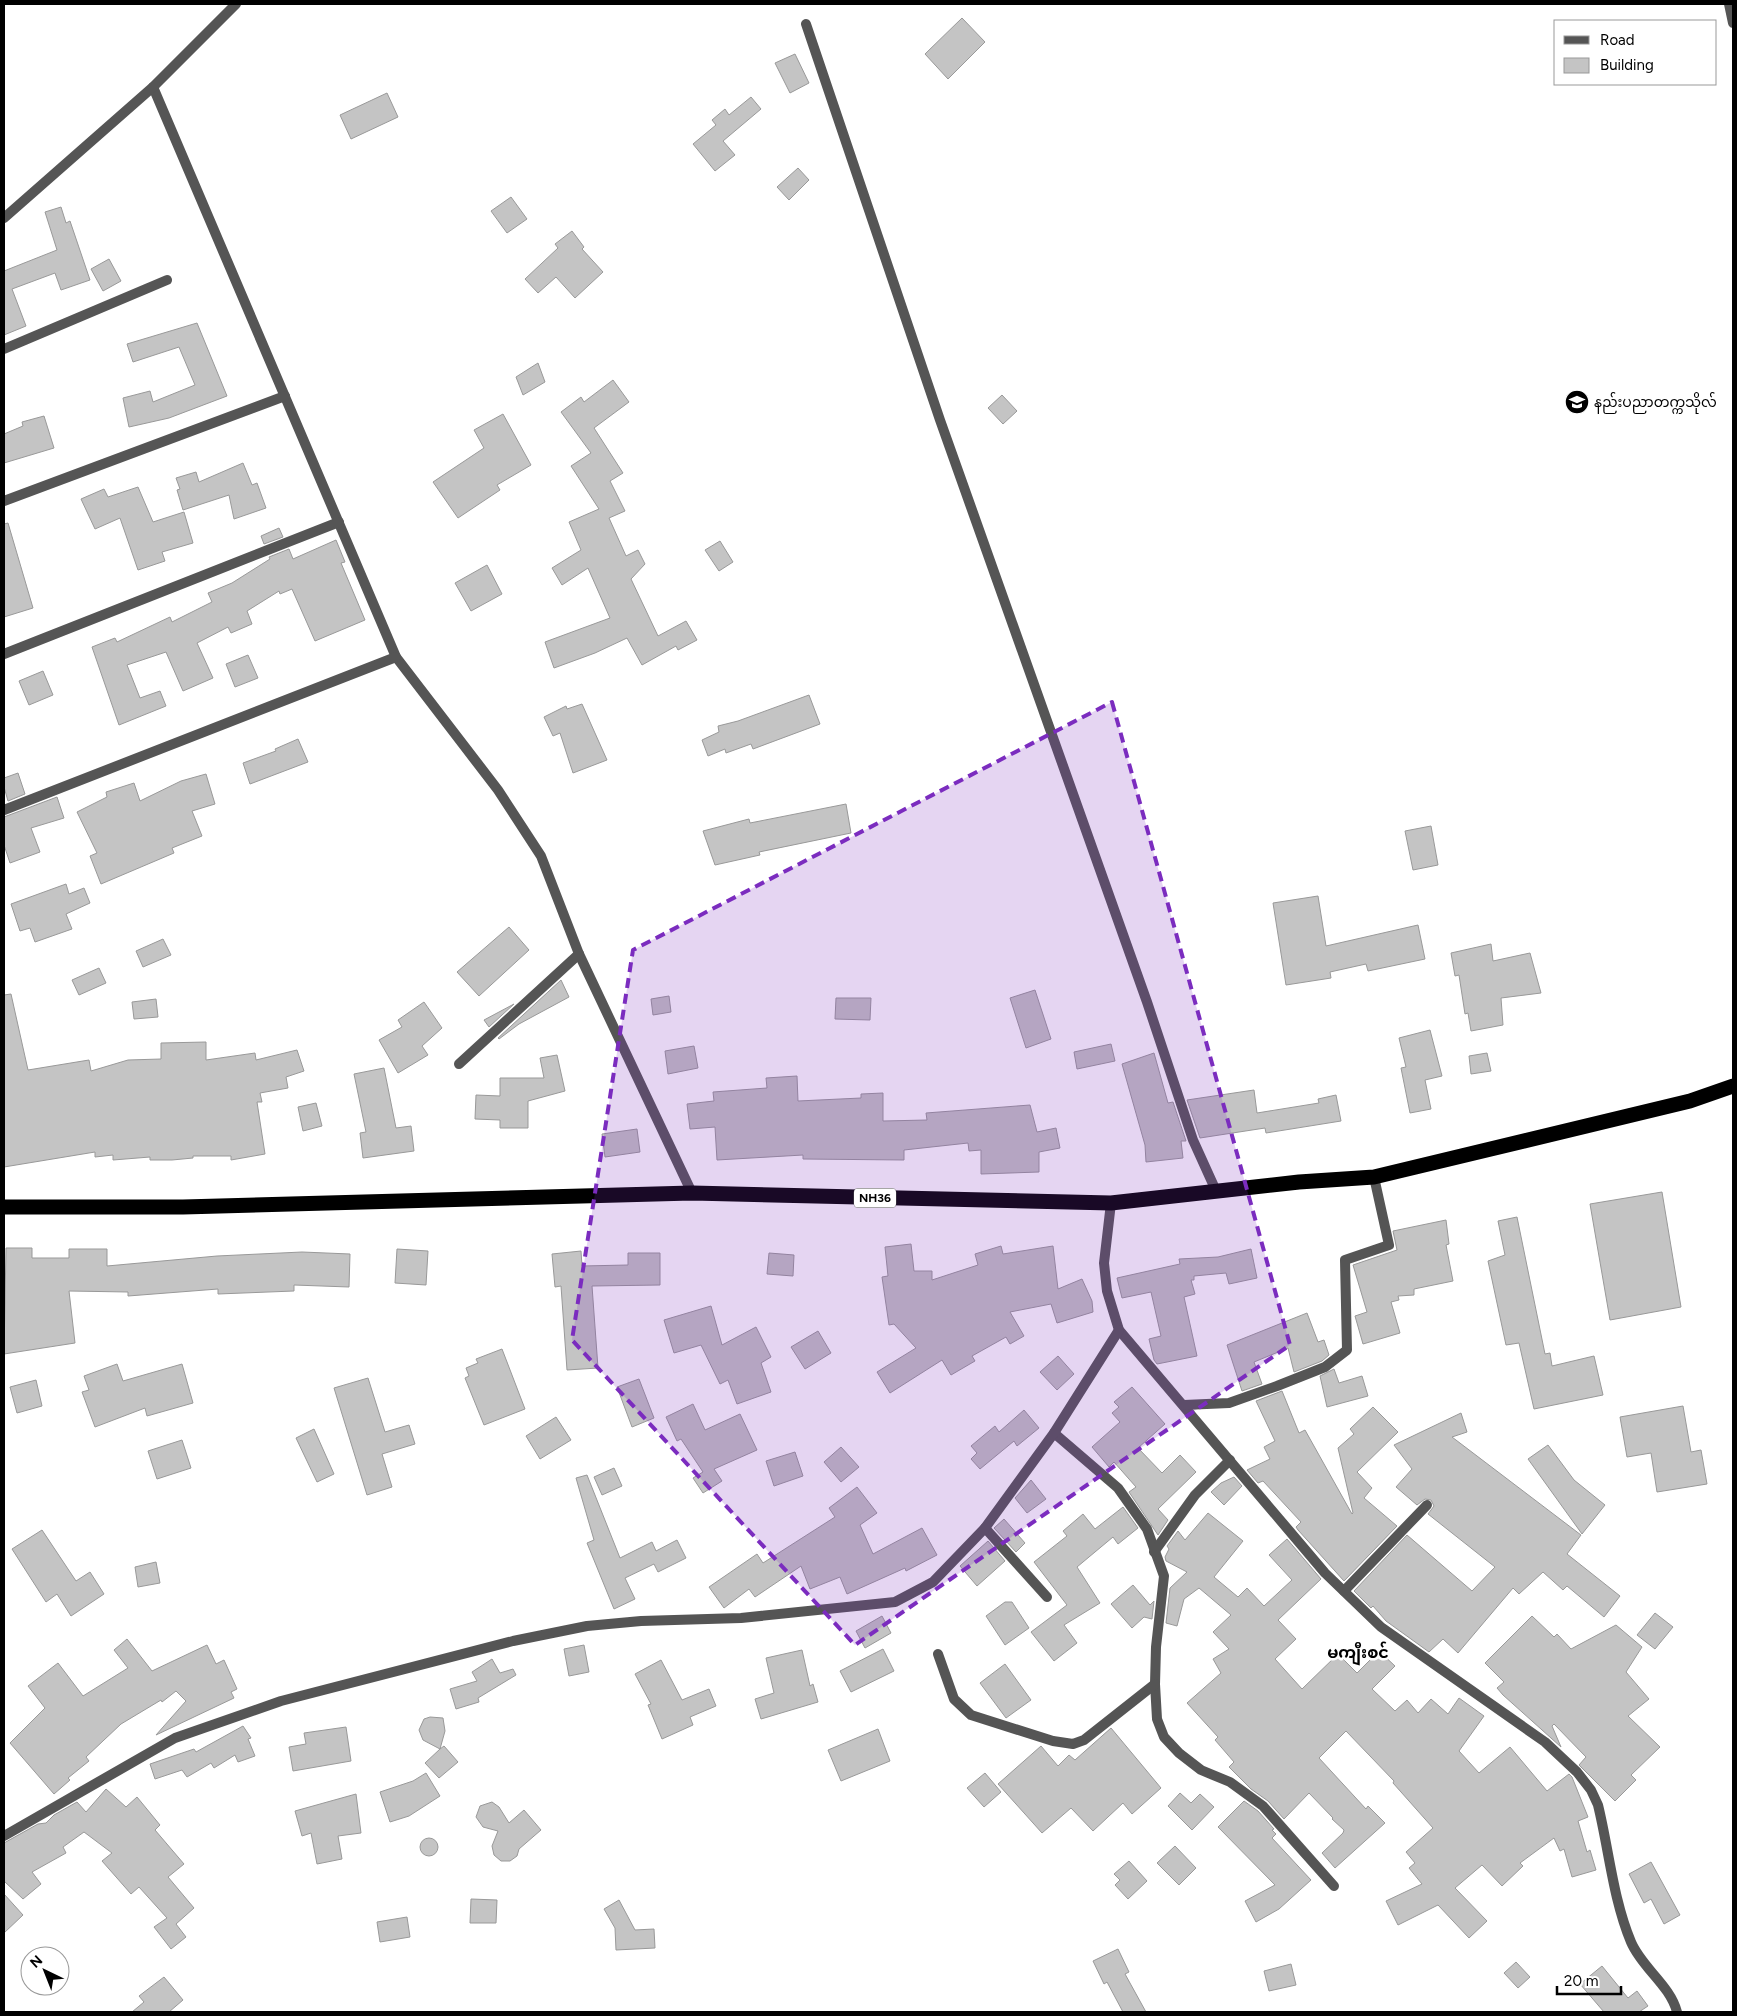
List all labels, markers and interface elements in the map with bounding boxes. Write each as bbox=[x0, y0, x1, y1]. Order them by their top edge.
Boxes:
legend bbox=[1554, 20, 1717, 85]
text: Road bbox=[1600, 31, 1635, 49]
text: Building bbox=[1600, 56, 1654, 74]
school or university icon: နည်းပညာတက္ကသိုလ် bbox=[1564, 389, 1590, 415]
place label: နည်းပညာတက္ကသိုလ် bbox=[1594, 392, 1717, 414]
road number: NH36 bbox=[854, 1188, 896, 1208]
district label: မကျီးစင် bbox=[1327, 1641, 1389, 1666]
north arrow bbox=[20, 1946, 70, 1996]
text: N bbox=[27, 1952, 46, 1972]
scale bar bbox=[1557, 1964, 1621, 1996]
text: 20 m bbox=[1564, 1972, 1598, 1990]

